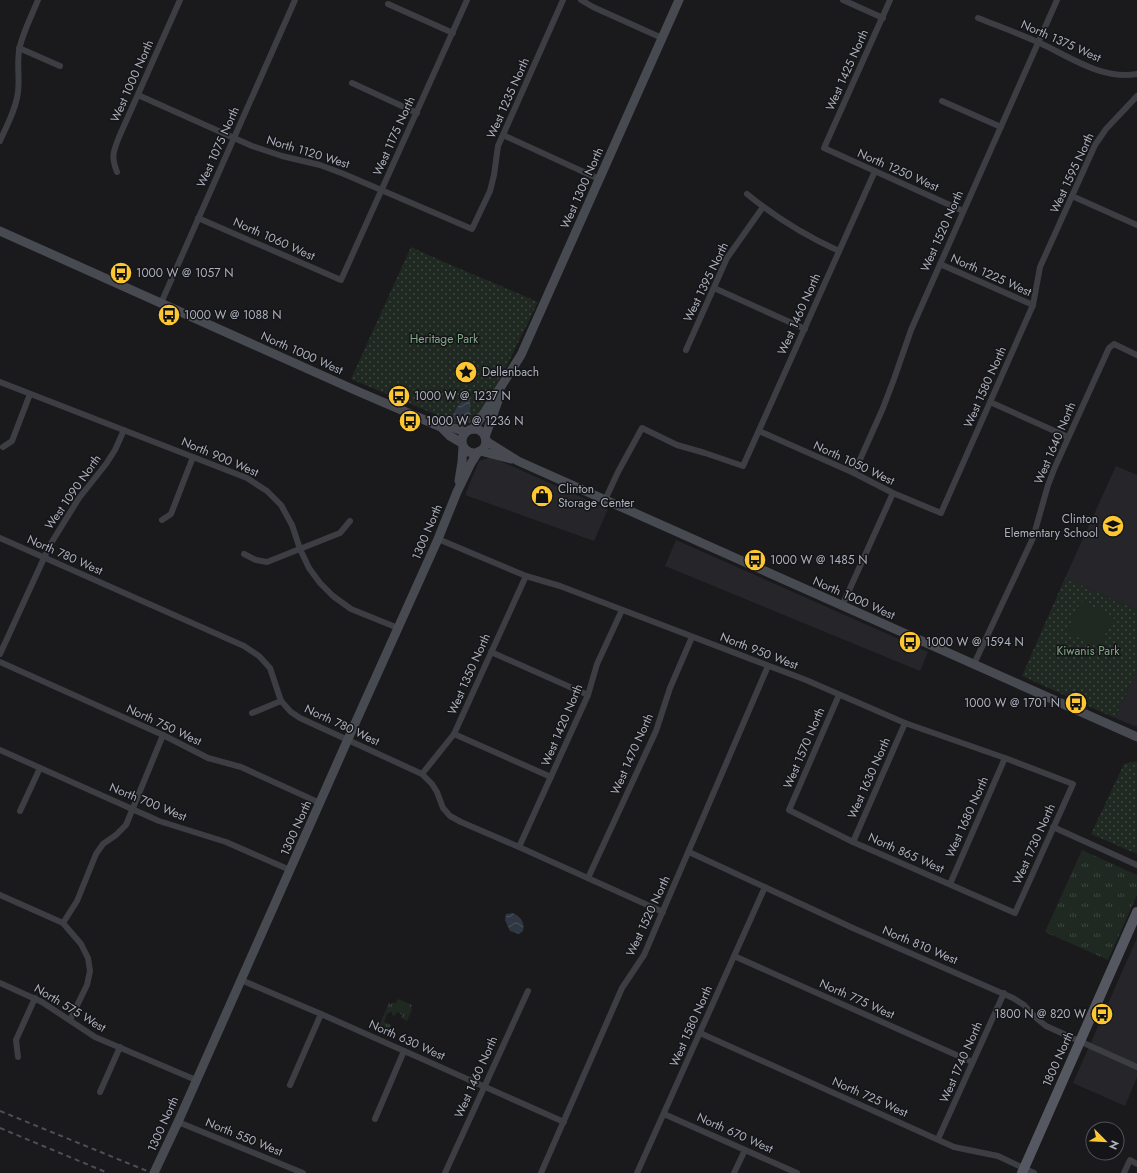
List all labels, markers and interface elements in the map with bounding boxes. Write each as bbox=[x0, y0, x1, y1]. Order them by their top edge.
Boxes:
street label: North 1375 West bbox=[1018, 15, 1104, 67]
street label: West 1425 North bbox=[821, 27, 873, 113]
street label: West 1000 North bbox=[106, 37, 158, 125]
street label: West 1235 North bbox=[482, 55, 534, 141]
street label: West 1175 North bbox=[368, 93, 420, 179]
street label: West 1075 North bbox=[192, 104, 244, 190]
street label: West 1595 North bbox=[1045, 130, 1099, 216]
street label: North 1120 West bbox=[264, 131, 352, 173]
street label: West 1300 North bbox=[556, 144, 608, 232]
street label: North 1250 West bbox=[854, 144, 942, 196]
street label: West 1520 North bbox=[916, 187, 968, 275]
street label: North 1060 West bbox=[230, 213, 318, 265]
street label: West 1395 North bbox=[679, 239, 733, 325]
street label: North 1225 West bbox=[948, 249, 1034, 301]
bus stop icon: 1000 W @ 1057 N bbox=[108, 260, 134, 286]
place label: 1000 W @ 1057 N bbox=[136, 264, 234, 282]
street label: West 1460 North bbox=[773, 270, 825, 358]
bus stop icon: 1000 W @ 1088 N bbox=[156, 302, 182, 328]
place label: 1000 W @ 1088 N bbox=[184, 306, 282, 324]
street label: North 1000 West bbox=[258, 327, 346, 379]
park label: Heritage Park bbox=[410, 330, 479, 348]
street label: West 1580 North bbox=[959, 344, 1011, 430]
place icon: Dellenbach bbox=[453, 359, 479, 385]
place label: Dellenbach bbox=[482, 363, 539, 381]
bus stop icon: 1000 W @ 1237 N bbox=[386, 383, 412, 409]
place label: 1000 W @ 1237 N bbox=[414, 387, 511, 405]
street label: West 1640 North bbox=[1030, 399, 1080, 487]
bus stop icon: 1000 W @ 1236 N bbox=[397, 408, 423, 434]
place label: 1000 W @ 1236 N bbox=[426, 412, 524, 430]
street label: North 900 West bbox=[179, 433, 262, 481]
street label: North 1050 West bbox=[810, 436, 898, 490]
street label: West 1090 North bbox=[40, 451, 106, 533]
place label: Clinton Storage Center bbox=[558, 480, 635, 512]
shop icon: Clinton Storage Center bbox=[529, 483, 555, 509]
street label: 1300 North bbox=[407, 501, 447, 563]
place label: Clinton Elementary School bbox=[1004, 510, 1098, 542]
school or university icon: Clinton Elementary School bbox=[1100, 513, 1126, 539]
street label: North 780 West bbox=[24, 530, 106, 580]
bus stop icon: 1000 W @ 1485 N bbox=[742, 547, 768, 573]
place label: 1000 W @ 1485 N bbox=[770, 551, 868, 569]
street label: North 1000 West bbox=[810, 572, 898, 624]
street label: North 950 West bbox=[717, 628, 801, 674]
bus stop icon: 1000 W @ 1594 N bbox=[897, 629, 923, 655]
street label: West 1350 North bbox=[443, 631, 495, 717]
place label: 1000 W @ 1594 N bbox=[926, 633, 1024, 651]
park label: Kiwanis Park bbox=[1056, 642, 1120, 660]
street label: West 1420 North bbox=[537, 681, 587, 769]
bus stop icon: 1000 W @ 1701 N bbox=[1063, 690, 1089, 716]
place label: 1000 W @ 1701 N bbox=[964, 694, 1060, 712]
street label: North 750 West bbox=[123, 700, 205, 750]
street label: North 780 West bbox=[301, 700, 383, 750]
street label: West 1570 North bbox=[779, 705, 829, 791]
street label: West 1470 North bbox=[606, 711, 658, 797]
street label: West 1630 North bbox=[843, 734, 895, 822]
street label: West 1680 North bbox=[941, 773, 993, 861]
street label: North 700 West bbox=[107, 778, 189, 826]
street label: 1300 North bbox=[276, 797, 316, 859]
street label: West 1730 North bbox=[1008, 801, 1060, 887]
street label: North 865 West bbox=[865, 828, 947, 878]
street label: West 1520 North bbox=[621, 873, 675, 959]
street label: North 810 West bbox=[880, 921, 961, 969]
street label: North 775 West bbox=[817, 974, 898, 1024]
street label: North 575 West bbox=[31, 979, 109, 1037]
street label: West 1580 North bbox=[665, 983, 717, 1069]
bus stop icon: 1800 N @ 820 W bbox=[1089, 1001, 1115, 1027]
place label: 1800 N @ 820 W bbox=[994, 1005, 1086, 1023]
street label: North 630 West bbox=[366, 1015, 448, 1065]
street label: West 1740 North bbox=[935, 1019, 987, 1105]
street label: 1800 North bbox=[1038, 1028, 1078, 1090]
street label: West 1460 North bbox=[450, 1033, 502, 1121]
street label: North 725 West bbox=[829, 1072, 911, 1122]
street label: 1300 North bbox=[143, 1093, 183, 1155]
street label: North 670 West bbox=[694, 1108, 776, 1158]
street label: North 550 West bbox=[203, 1113, 285, 1161]
north arrow bbox=[1085, 1121, 1125, 1161]
text: N bbox=[1105, 1138, 1123, 1152]

